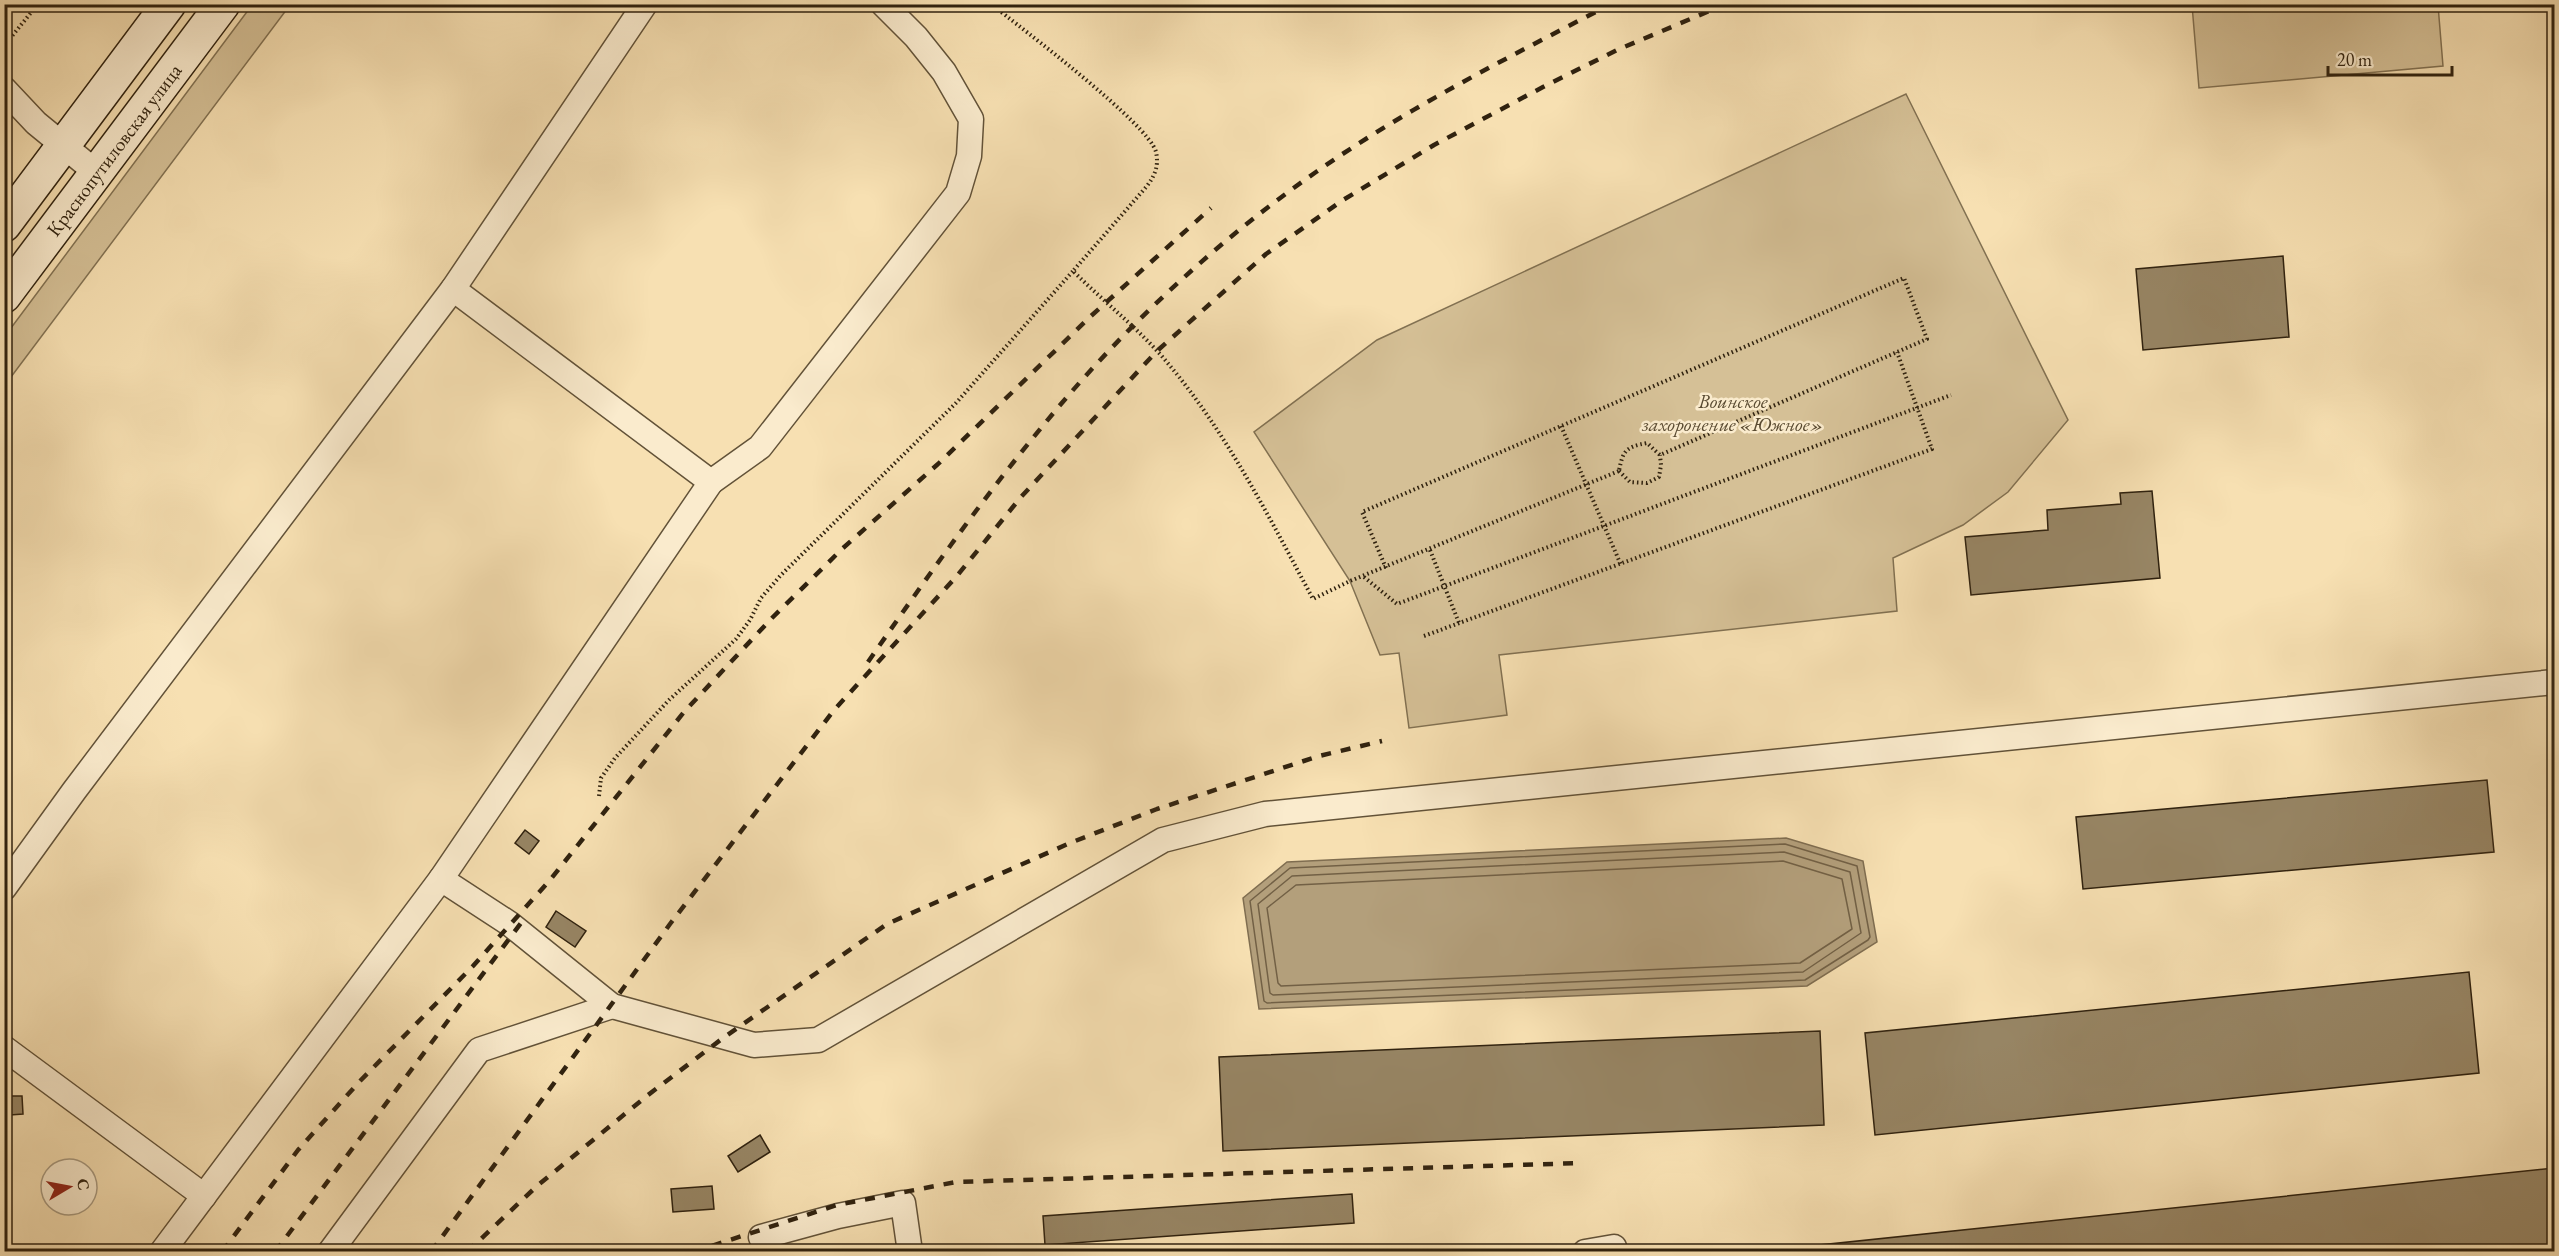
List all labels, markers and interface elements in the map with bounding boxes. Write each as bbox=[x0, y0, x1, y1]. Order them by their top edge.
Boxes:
scale bar bbox=[2328, 39, 2452, 77]
text: 20 m bbox=[2337, 48, 2372, 71]
street label: Краснопутиловская улица bbox=[41, 58, 187, 242]
park label: Воинское захоронение «Южное» bbox=[1642, 388, 1824, 437]
north arrow bbox=[39, 1157, 99, 1217]
text: С bbox=[72, 1177, 95, 1192]

